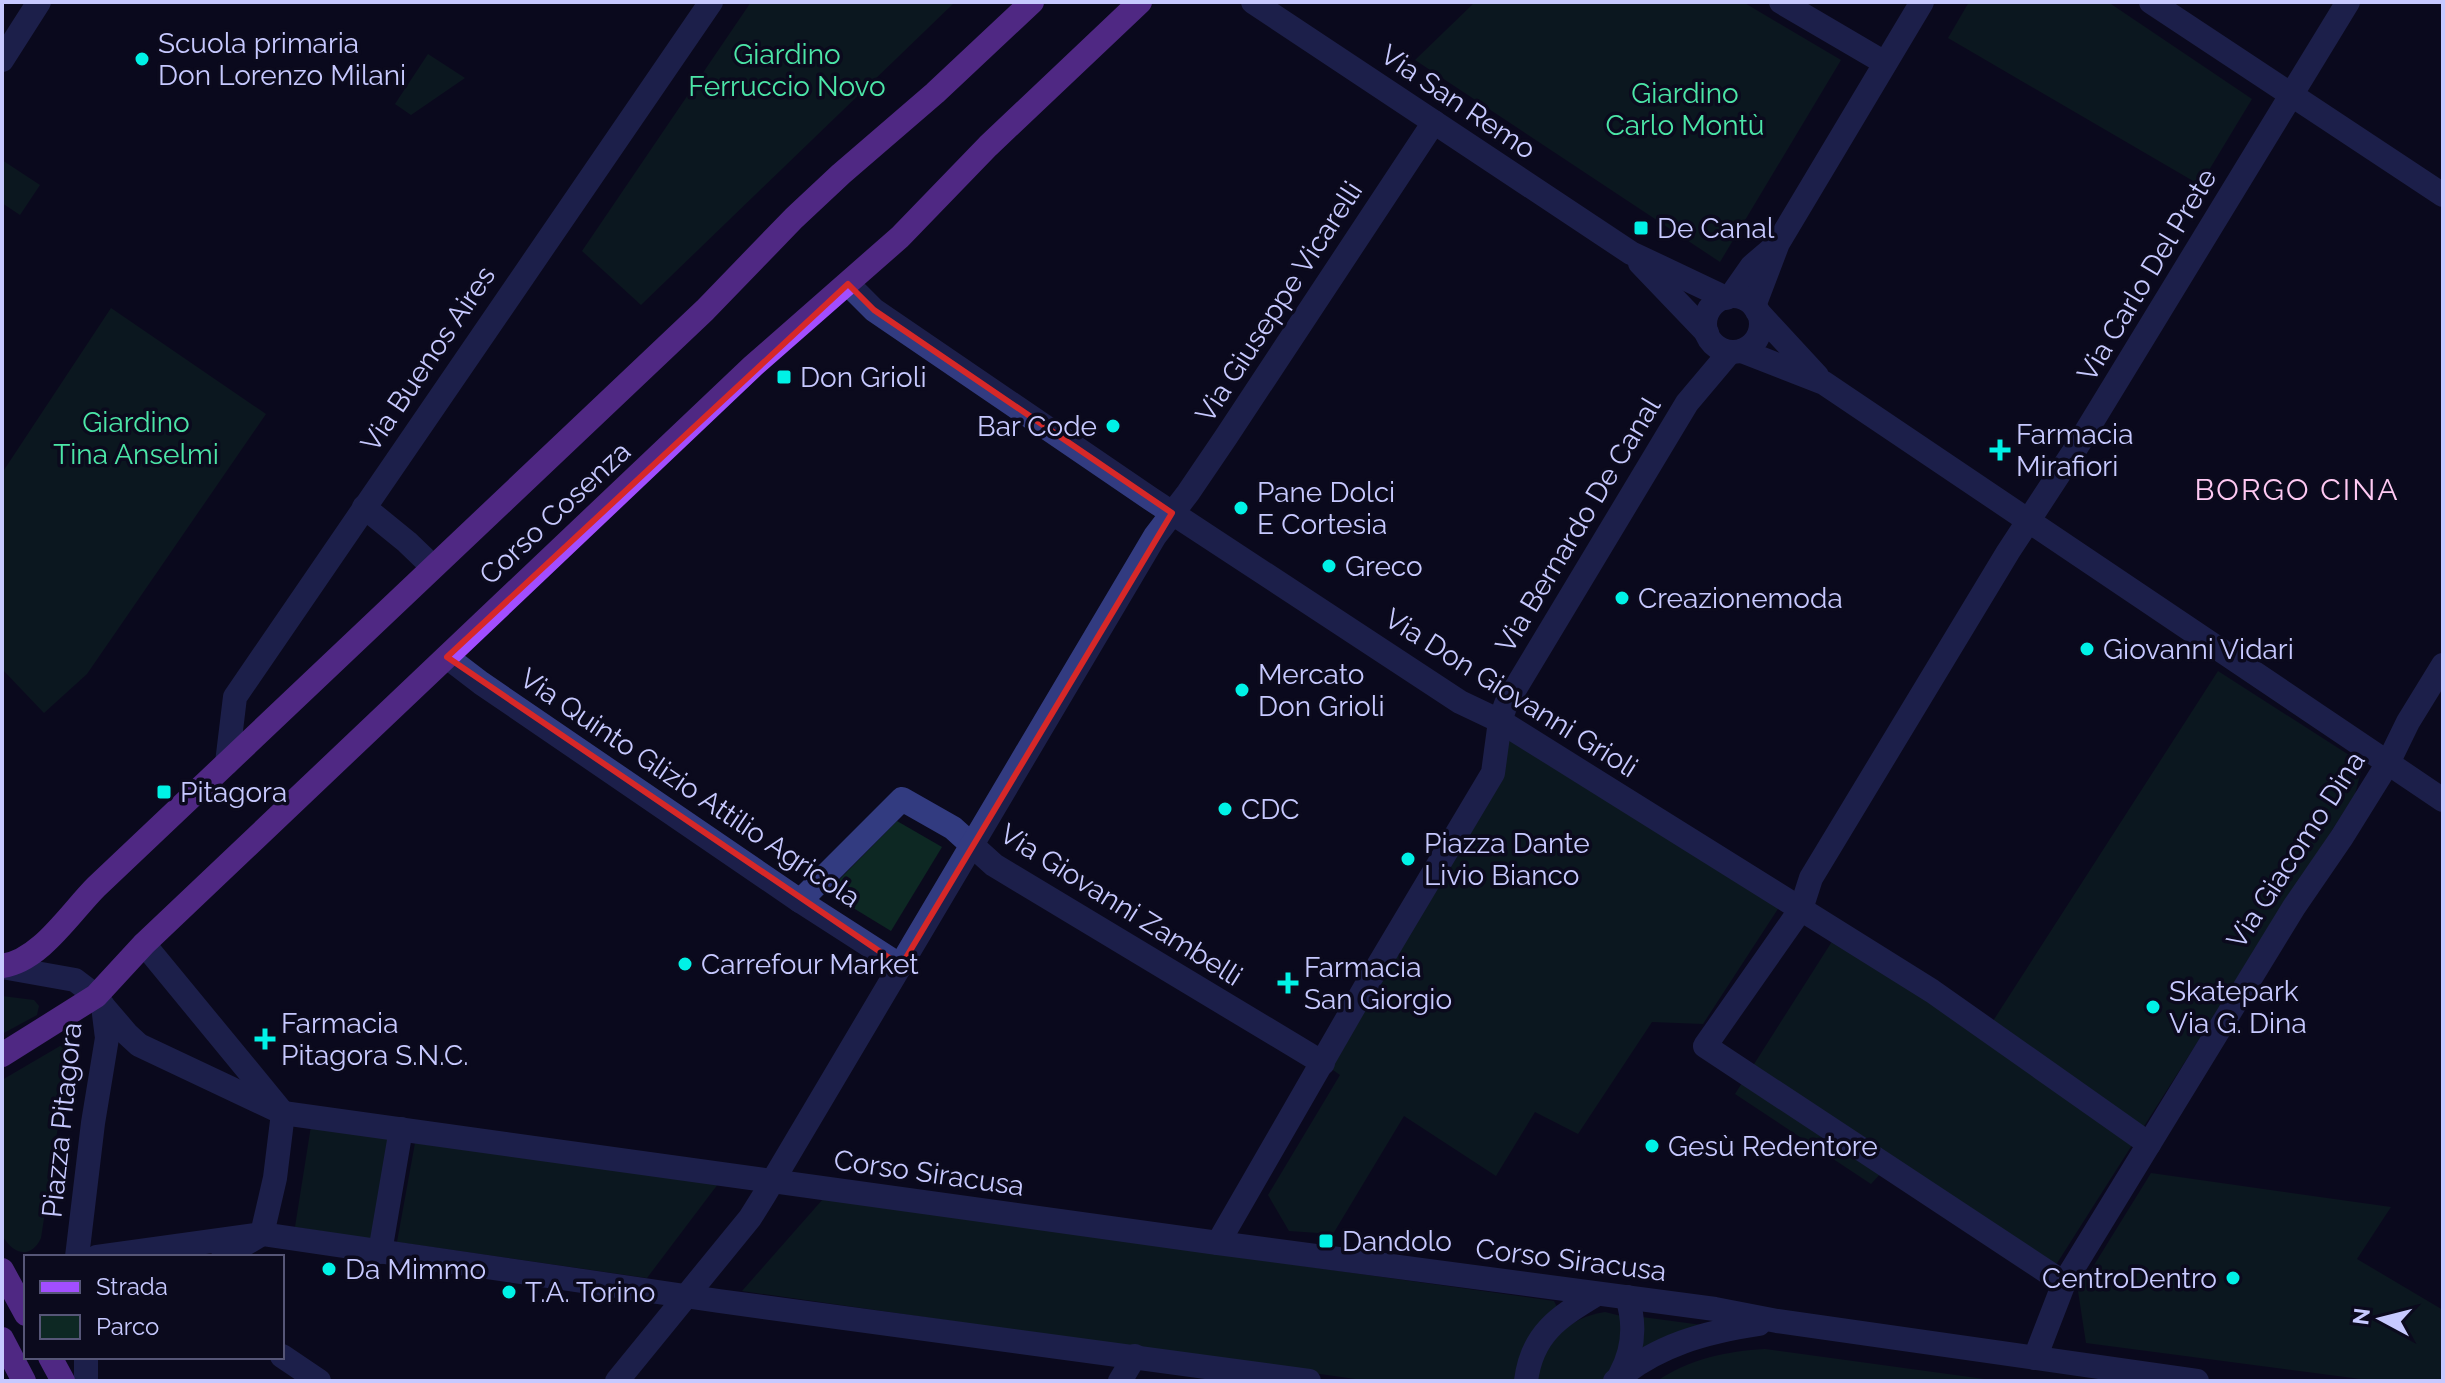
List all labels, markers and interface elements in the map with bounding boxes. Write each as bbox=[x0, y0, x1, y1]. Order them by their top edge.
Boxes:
place label: Scuola primaria Don Lorenzo Milani bbox=[158, 27, 406, 92]
park label: Giardino Ferruccio Novo bbox=[688, 38, 886, 103]
street label: Via San Remo bbox=[1374, 38, 1542, 166]
marker: Scuola primaria Don Lorenzo Milani bbox=[133, 50, 151, 68]
park label: Giardino Carlo Montù bbox=[1606, 77, 1764, 142]
street label: Via Carlo Del Prete bbox=[2070, 163, 2224, 387]
street label: Via Giuseppe Vicarelli bbox=[1189, 175, 1369, 429]
place label: De Canal bbox=[1657, 212, 1775, 245]
marker: De Canal bbox=[1632, 219, 1650, 237]
street label: Via Buenos Aires bbox=[354, 260, 502, 458]
place label: Don Grioli bbox=[800, 361, 927, 394]
marker: Don Grioli bbox=[775, 368, 793, 386]
street label: Via Bernardo De Canal bbox=[1489, 391, 1668, 659]
park label: Giardino Tina Anselmi bbox=[53, 406, 219, 471]
place label: Bar Code bbox=[977, 410, 1097, 443]
marker: Bar Code bbox=[1104, 417, 1122, 435]
place label: Farmacia Mirafiori bbox=[2016, 418, 2133, 483]
street label: Corso Cosenza bbox=[473, 435, 637, 591]
marker: Farmacia Mirafiori bbox=[1991, 441, 2009, 459]
district label: BORGO CINA bbox=[2194, 472, 2400, 507]
place label: Pane Dolci E Cortesia bbox=[1257, 476, 1395, 541]
marker: Pane Dolci E Cortesia bbox=[1232, 499, 1250, 517]
place label: Greco bbox=[1345, 550, 1423, 583]
marker: Greco bbox=[1320, 557, 1338, 575]
place label: Creazionemoda bbox=[1638, 582, 1843, 615]
marker: Creazionemoda bbox=[1613, 589, 1631, 607]
street label: Via Don Giovanni Grioli bbox=[1378, 602, 1644, 784]
place label: Giovanni Vidari bbox=[2103, 633, 2294, 666]
marker: Giovanni Vidari bbox=[2078, 640, 2096, 658]
place label: Mercato Don Grioli bbox=[1258, 658, 1385, 723]
street label: Via Quinto Glizio Attilio Agricola bbox=[514, 662, 866, 914]
marker: Mercato Don Grioli bbox=[1233, 681, 1251, 699]
street label: Via Giacomo Dina bbox=[2220, 745, 2372, 955]
place label: Pitagora bbox=[180, 776, 287, 809]
marker: Pitagora bbox=[155, 783, 173, 801]
place label: CDC bbox=[1241, 793, 1299, 826]
marker: CDC bbox=[1216, 800, 1234, 818]
street label: Via Giovanni Zambelli bbox=[994, 817, 1248, 993]
place label: Piazza Dante Livio Bianco bbox=[1424, 827, 1590, 892]
marker: Piazza Dante Livio Bianco bbox=[1399, 850, 1417, 868]
place label: Carrefour Market bbox=[701, 948, 919, 981]
place label: Farmacia San Giorgio bbox=[1304, 951, 1452, 1016]
marker: Carrefour Market bbox=[676, 955, 694, 973]
marker: Farmacia San Giorgio bbox=[1279, 974, 1297, 992]
place label: Skatepark Via G. Dina bbox=[2169, 975, 2307, 1040]
marker: Skatepark Via G. Dina bbox=[2144, 998, 2162, 1016]
place label: Farmacia Pitagora S.N.C. bbox=[281, 1007, 469, 1072]
street label: Piazza Pitagora bbox=[35, 1021, 89, 1219]
marker: Farmacia Pitagora S.N.C. bbox=[256, 1030, 274, 1048]
place label: Gesù Redentore bbox=[1668, 1130, 1878, 1163]
marker: Gesù Redentore bbox=[1643, 1137, 1661, 1155]
street label: Corso Siracusa bbox=[832, 1143, 1026, 1203]
place label: Dandolo bbox=[1342, 1225, 1452, 1258]
marker: Dandolo bbox=[1317, 1232, 1335, 1250]
street label: Corso Siracusa bbox=[1474, 1232, 1668, 1288]
place label: Da Mimmo bbox=[345, 1253, 486, 1286]
legend bbox=[24, 1255, 284, 1359]
marker: Da Mimmo bbox=[320, 1260, 338, 1278]
place label: CentroDentro bbox=[2042, 1262, 2217, 1295]
marker: CentroDentro bbox=[2224, 1269, 2242, 1287]
text: Strada bbox=[96, 1272, 168, 1301]
place label: T.A. Torino bbox=[525, 1276, 656, 1309]
north arrow bbox=[2341, 1279, 2421, 1359]
marker: T.A. Torino bbox=[500, 1283, 518, 1301]
text: N bbox=[2347, 1307, 2375, 1326]
text: Parco bbox=[96, 1312, 159, 1341]

